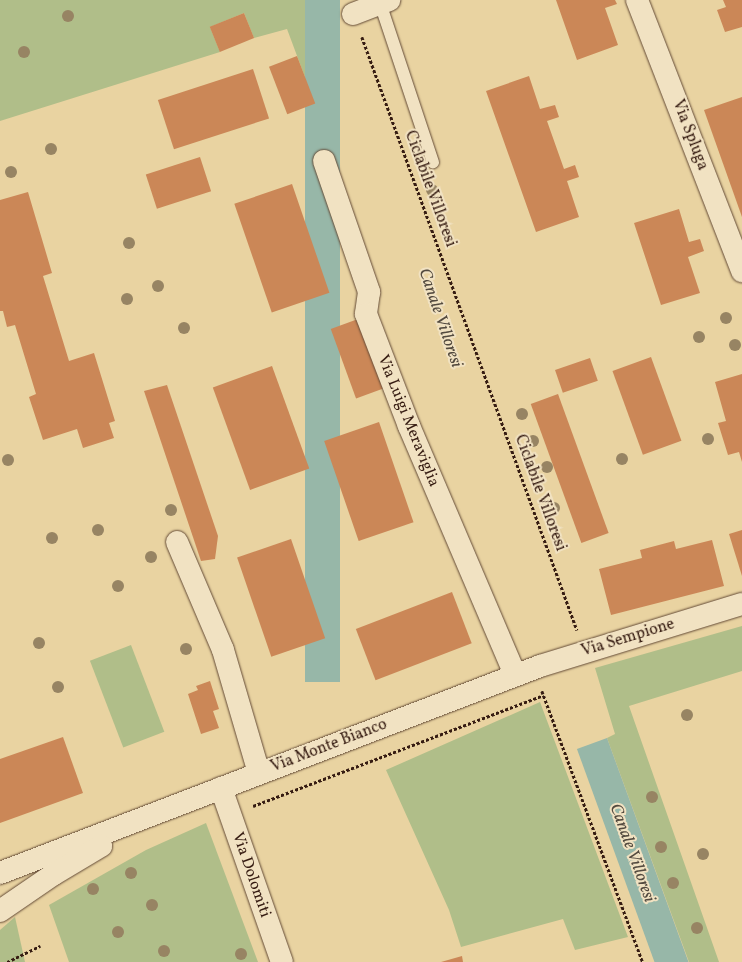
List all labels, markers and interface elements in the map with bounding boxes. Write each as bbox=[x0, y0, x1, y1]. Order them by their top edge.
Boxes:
street label: Via Spluga bbox=[668, 97, 712, 173]
street label: Ciclabile Villoresi bbox=[400, 128, 460, 250]
water label: Canale Villoresi bbox=[414, 266, 466, 370]
street label: Via Luigi Meraviglia bbox=[373, 352, 443, 490]
street label: Ciclabile Villoresi bbox=[510, 432, 570, 554]
street label: Via Sempione bbox=[579, 615, 677, 661]
street label: Via Monte Bianco bbox=[268, 715, 390, 777]
water label: Canale Villoresi bbox=[605, 801, 659, 905]
street label: Via Dolomiti bbox=[227, 830, 275, 920]

